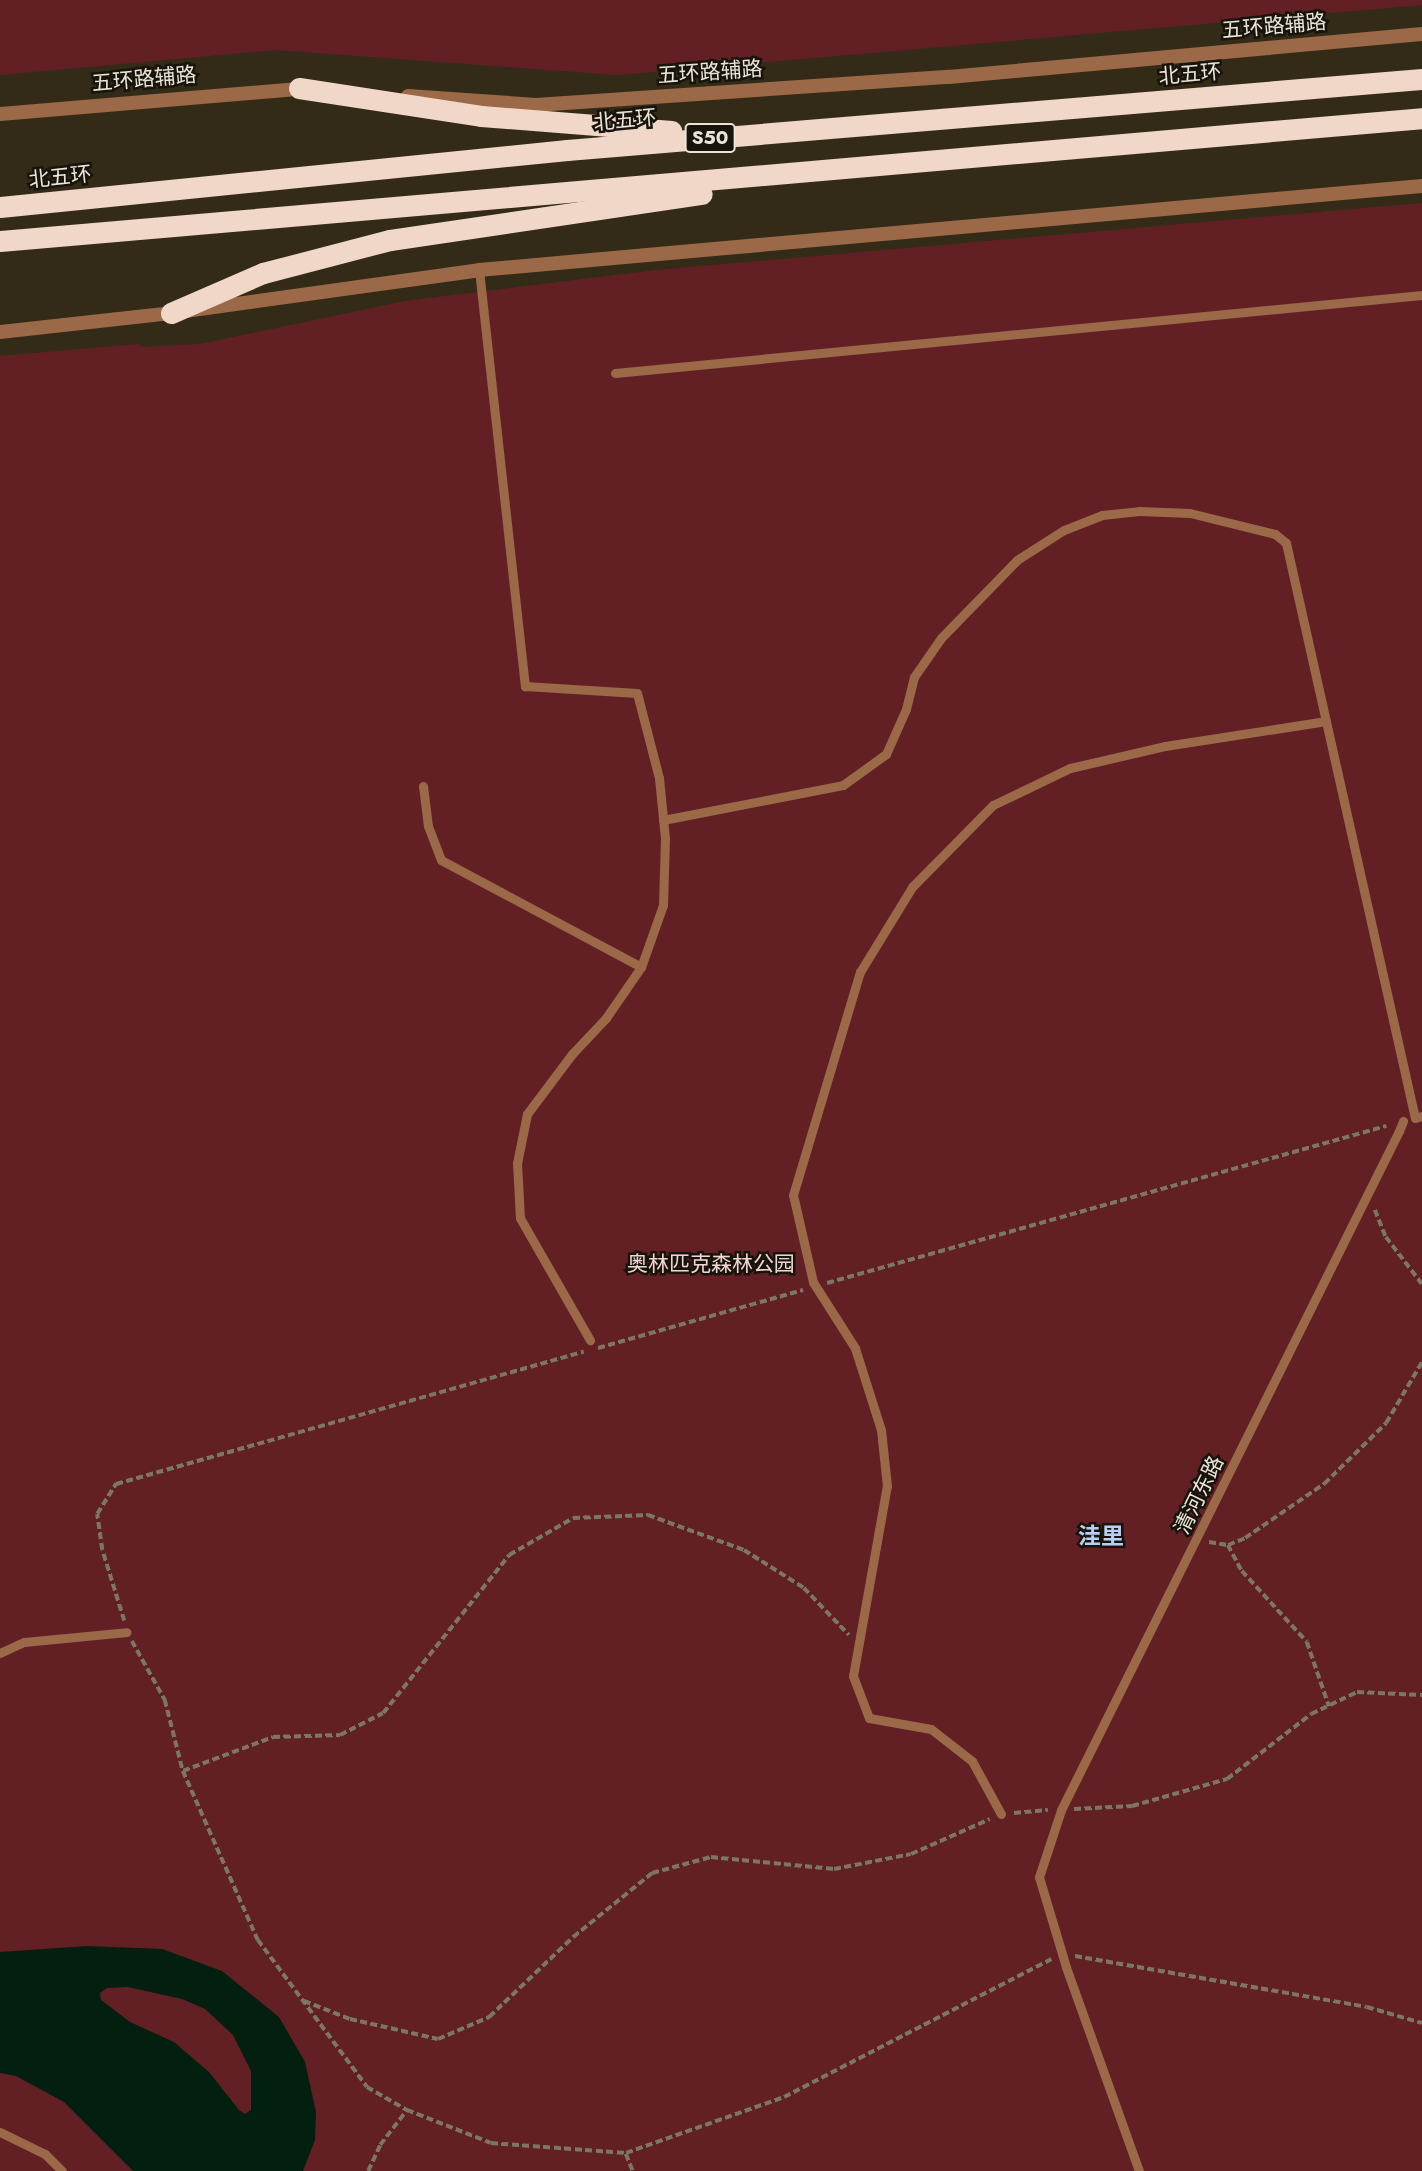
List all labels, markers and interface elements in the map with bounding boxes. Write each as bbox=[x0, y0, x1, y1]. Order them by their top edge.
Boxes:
street label: 五环路辅路 bbox=[1221, 9, 1327, 43]
street label: 五环路辅路 bbox=[657, 56, 763, 88]
street label: 北五环 bbox=[1158, 59, 1222, 89]
street label: 五环路辅路 bbox=[91, 62, 197, 96]
street label: 北五环 bbox=[593, 105, 657, 135]
road number: S50 bbox=[684, 122, 736, 154]
street label: 北五环 bbox=[27, 161, 93, 193]
park label: 奥林匹克森林公园 bbox=[627, 1251, 795, 1277]
street label: 清河东路 bbox=[1169, 1452, 1229, 1538]
district label: 洼里 bbox=[1078, 1522, 1124, 1550]

